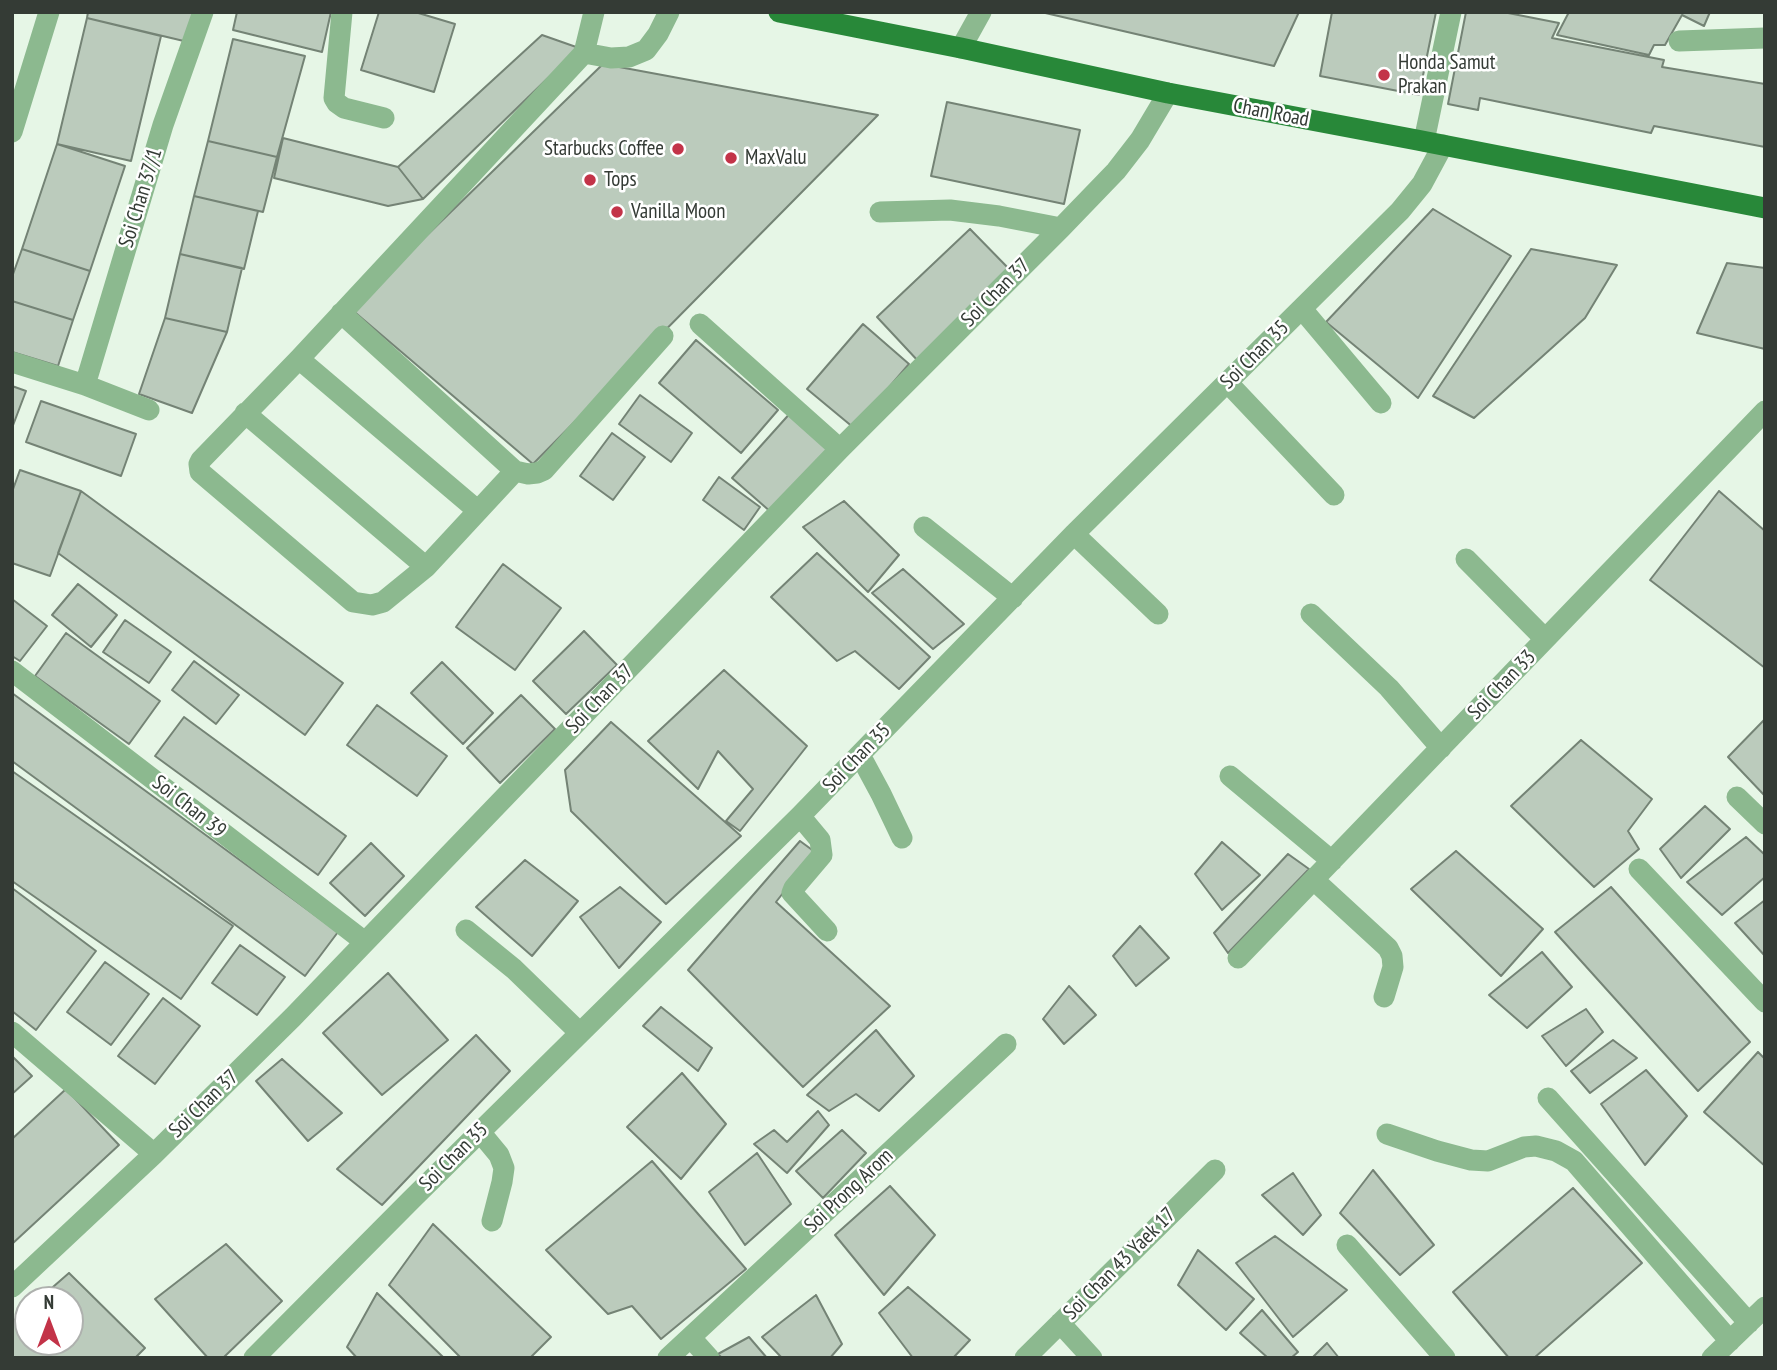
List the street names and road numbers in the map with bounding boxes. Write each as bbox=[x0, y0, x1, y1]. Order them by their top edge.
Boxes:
street label: Chan Road bbox=[1231, 93, 1311, 133]
street label: Soi Chan 37/1 bbox=[114, 145, 168, 251]
street label: Soi Chan 37 bbox=[956, 253, 1036, 333]
street label: Soi Chan 35 bbox=[1215, 315, 1295, 395]
street label: Soi Chan 33 bbox=[1463, 645, 1541, 725]
street label: Soi Chan 37 bbox=[561, 659, 639, 739]
street label: Soi Chan 35 bbox=[818, 718, 896, 798]
street label: Soi Chan 39 bbox=[147, 770, 231, 844]
street label: Soi Chan 37 bbox=[164, 1065, 244, 1143]
street label: Soi Chan 35 bbox=[414, 1117, 494, 1197]
street label: Soi Prong Arom bbox=[799, 1144, 899, 1238]
street label: Soi Chan 43 Yaek 17 bbox=[1059, 1203, 1181, 1325]

